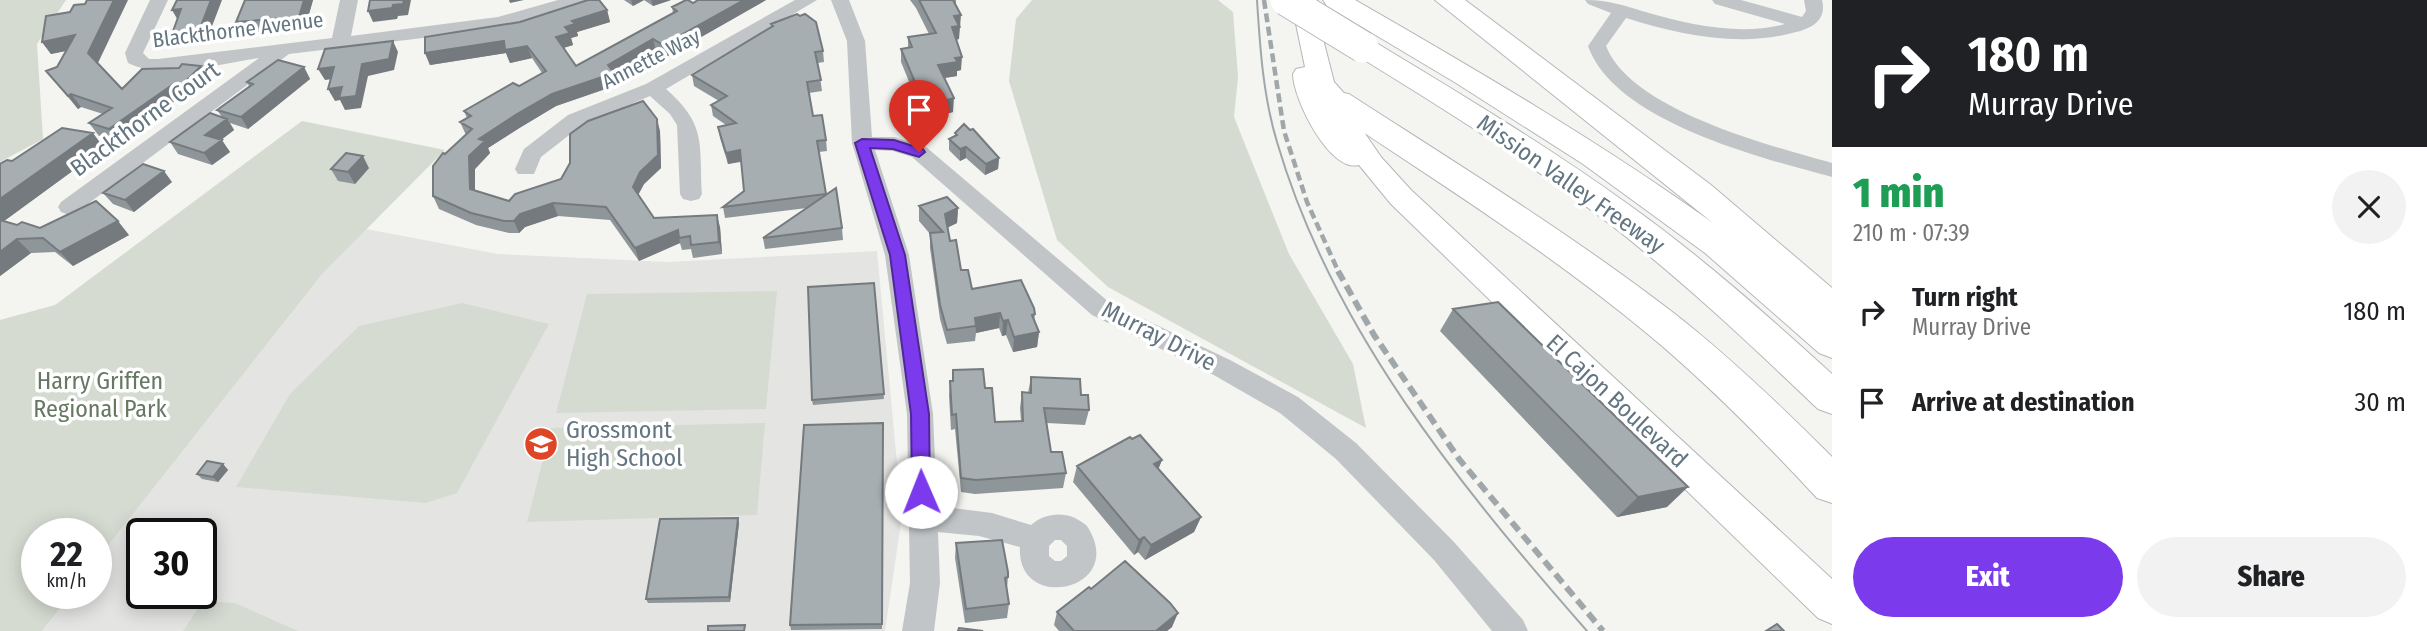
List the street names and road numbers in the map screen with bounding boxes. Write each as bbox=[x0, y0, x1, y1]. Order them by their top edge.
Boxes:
street label: Blackthorne Avenue bbox=[151, 7, 325, 53]
street label: Annette Way bbox=[598, 23, 705, 95]
street label: Blackthorne Court bbox=[65, 55, 225, 182]
street label: Mission Valley Freeway bbox=[1472, 109, 1670, 259]
street label: Murray Drive bbox=[1097, 295, 1221, 377]
street label: El Cajon Boulevard bbox=[1541, 329, 1693, 473]

